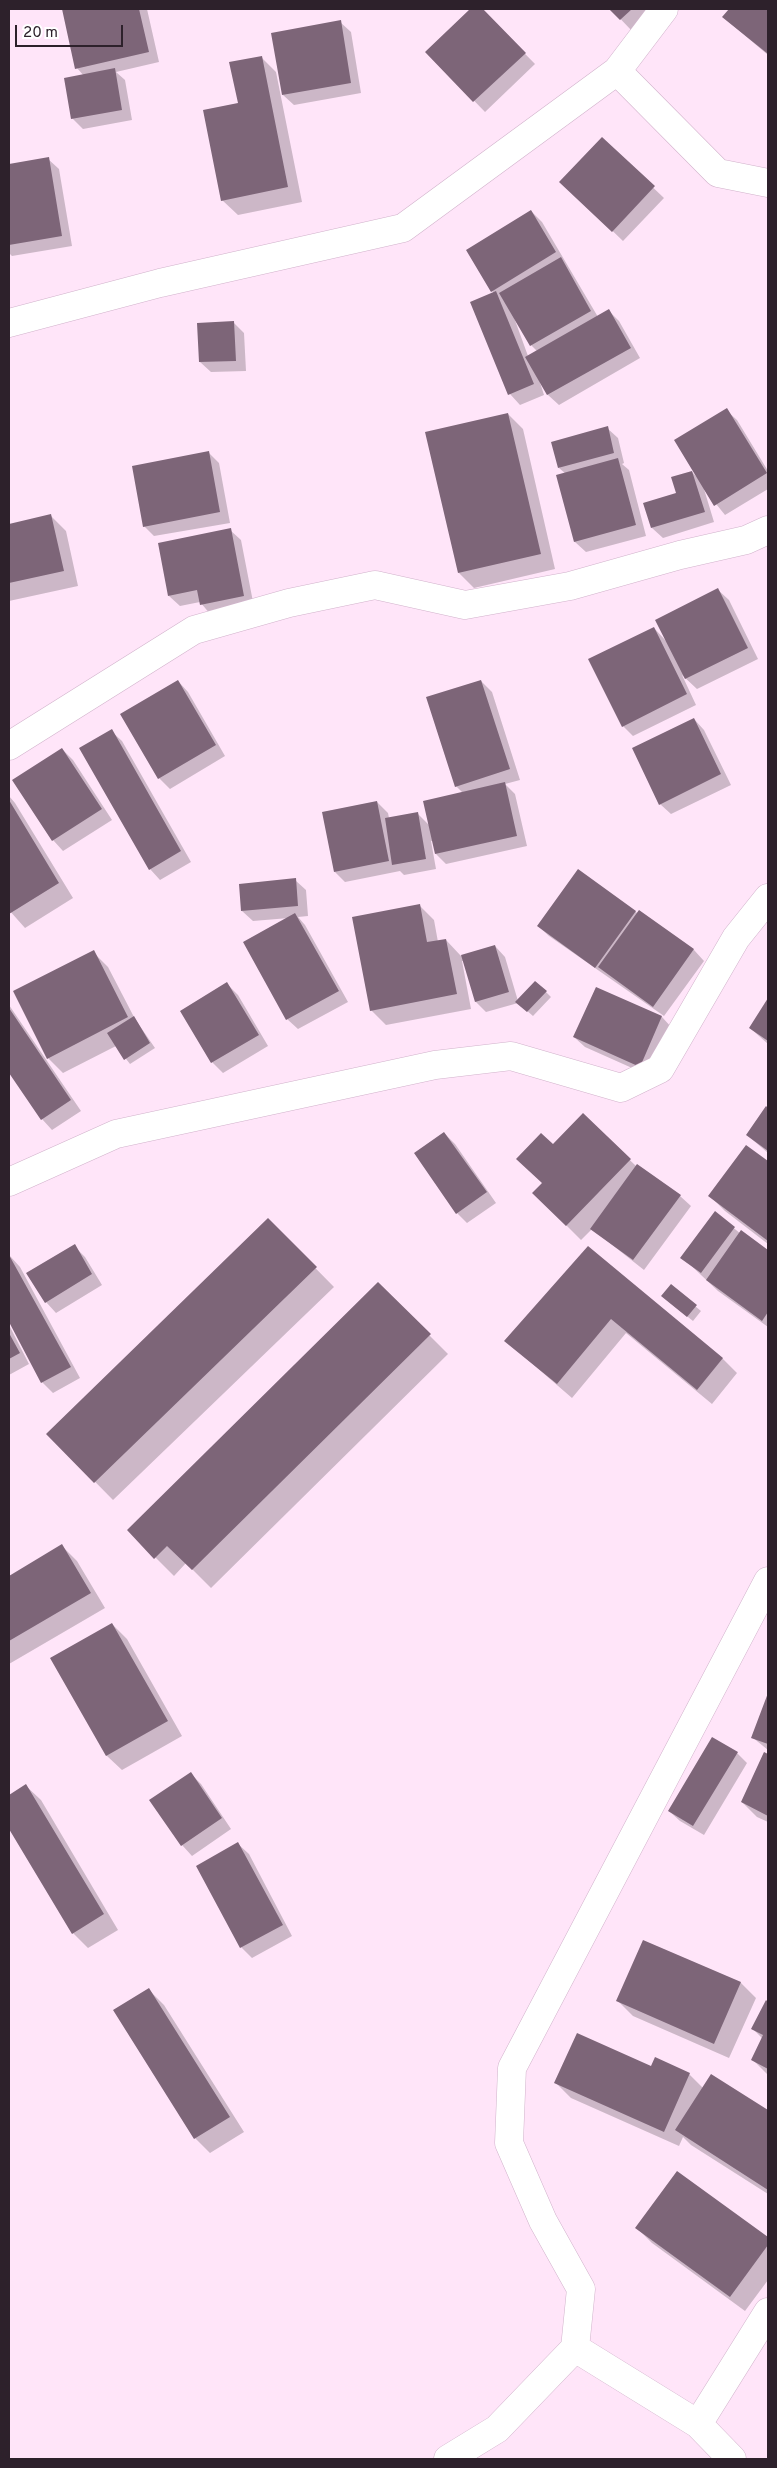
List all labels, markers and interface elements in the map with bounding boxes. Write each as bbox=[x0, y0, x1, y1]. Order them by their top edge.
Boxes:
scale bar bbox=[18, 15, 125, 47]
text: 20 m bbox=[23, 24, 58, 43]

